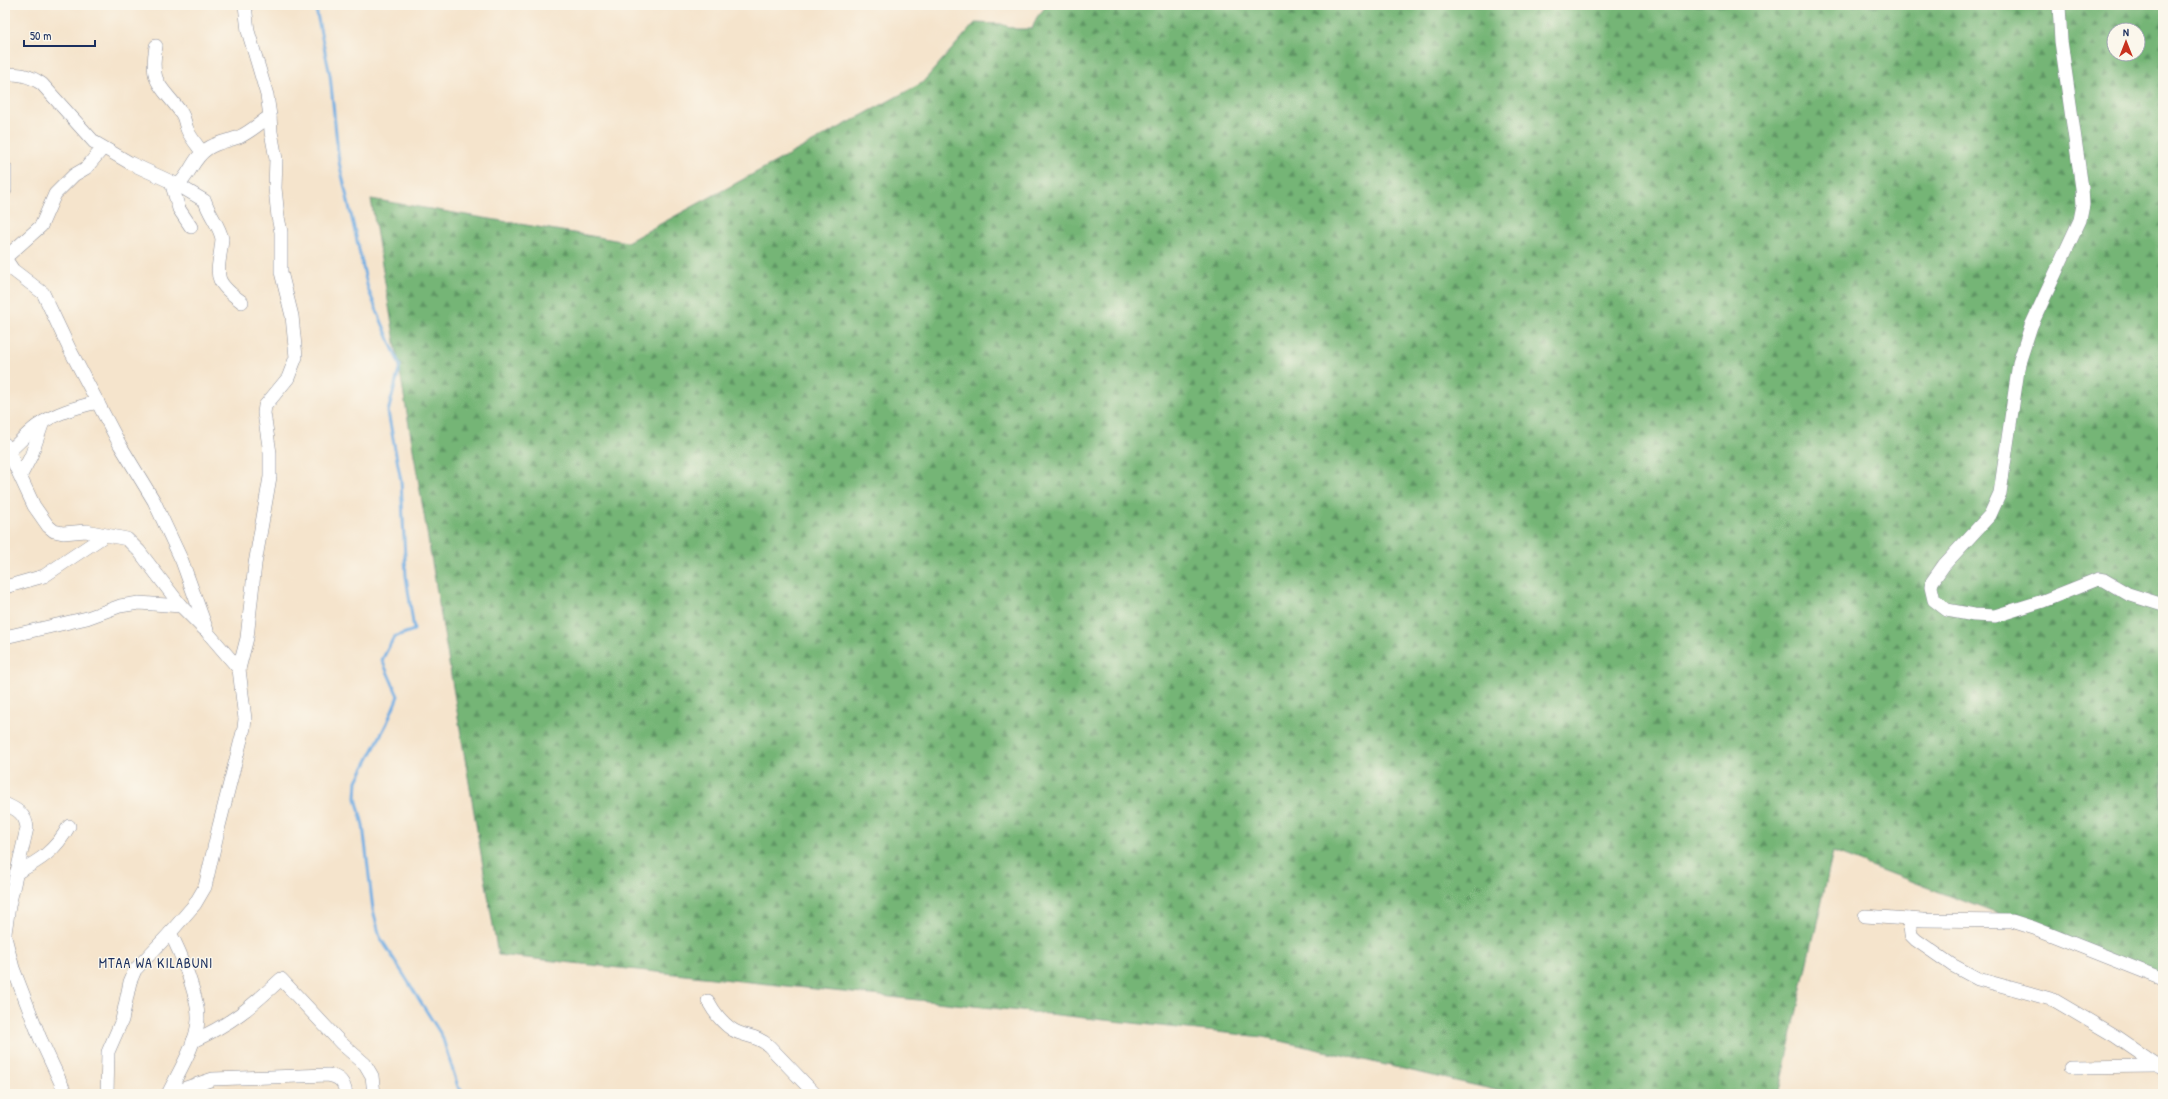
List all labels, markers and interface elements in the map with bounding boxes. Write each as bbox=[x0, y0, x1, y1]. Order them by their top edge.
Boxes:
scale bar bbox=[24, 22, 95, 48]
north arrow bbox=[2106, 22, 2146, 62]
text: N bbox=[2123, 25, 2129, 39]
text: 50 m bbox=[30, 27, 51, 44]
district label: MTAA WA KILABUNI bbox=[99, 953, 213, 972]

